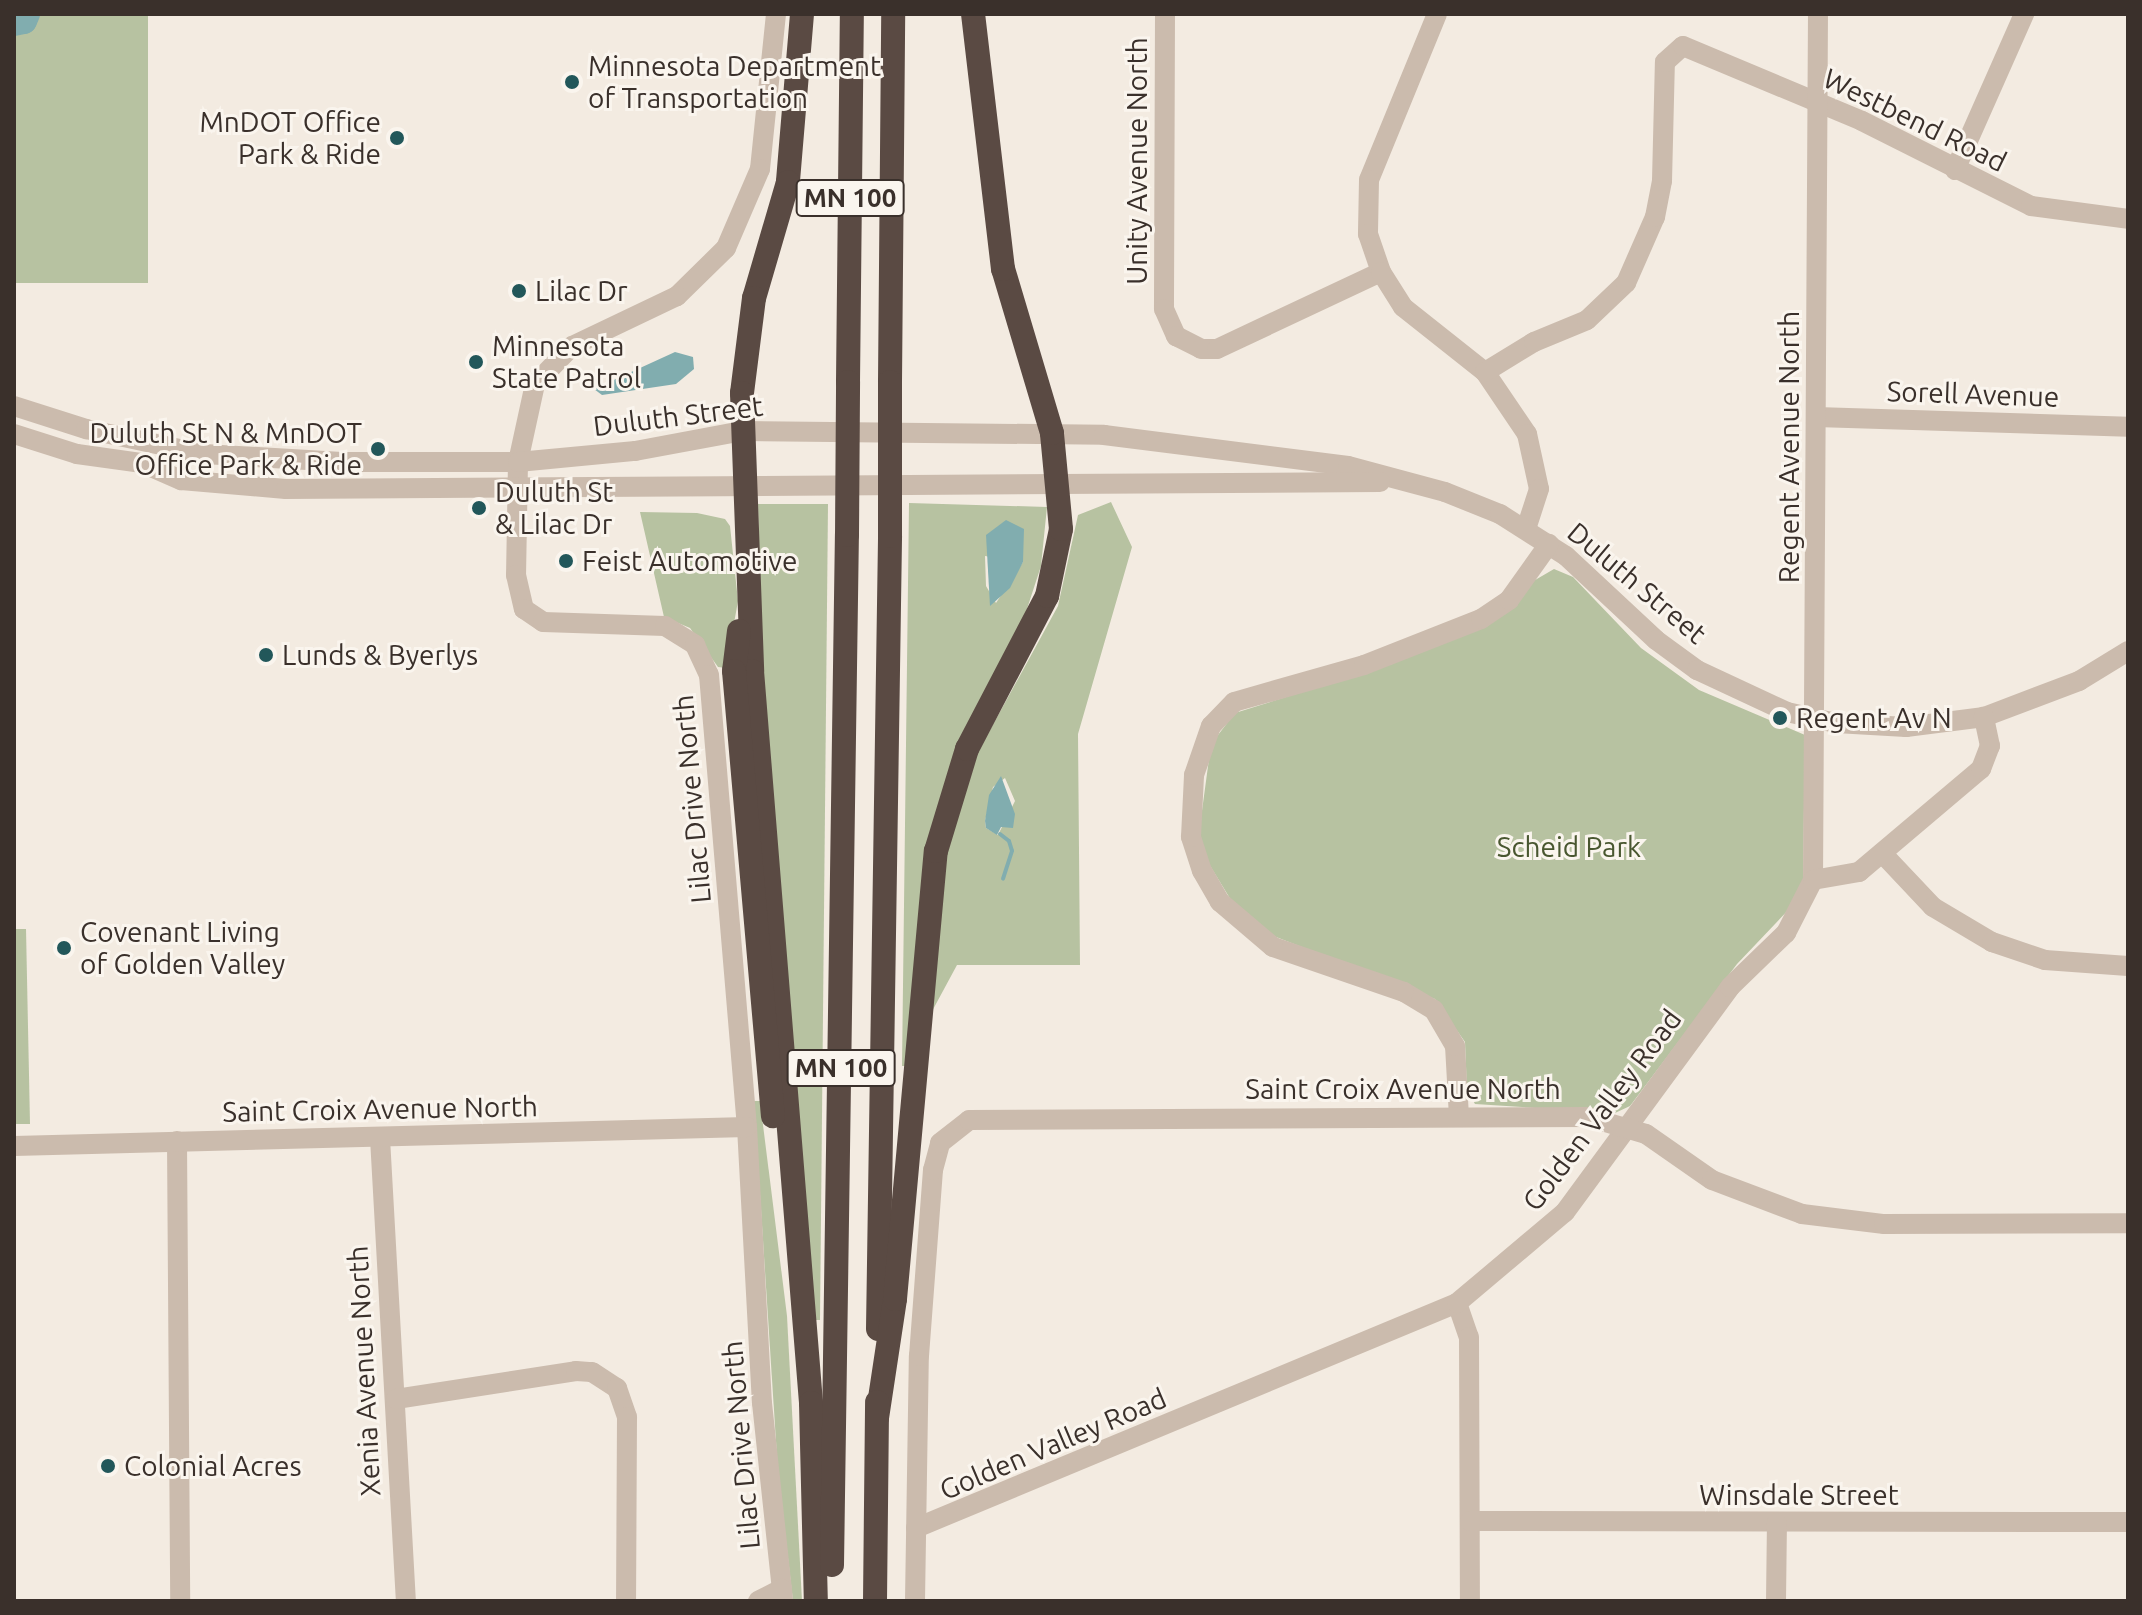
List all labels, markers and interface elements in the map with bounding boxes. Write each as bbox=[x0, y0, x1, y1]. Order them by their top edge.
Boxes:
street label: Unity Avenue North bbox=[1120, 37, 1154, 285]
place label: Minnesota Department of Transportation bbox=[588, 49, 881, 115]
street label: Westbend Road bbox=[1818, 61, 2012, 179]
marker: Minnesota Department of Transportation bbox=[563, 73, 581, 91]
place label: MnDOT Office Park & Ride bbox=[199, 105, 381, 171]
marker: MnDOT Office Park & Ride bbox=[388, 129, 406, 147]
road number: MN 100 bbox=[794, 176, 906, 220]
place label: Lilac Dr bbox=[535, 274, 628, 308]
marker: Lilac Dr bbox=[510, 282, 528, 300]
street label: Regent Avenue North bbox=[1772, 311, 1806, 583]
place label: Minnesota State Patrol bbox=[492, 329, 641, 395]
marker: Minnesota State Patrol bbox=[467, 353, 485, 371]
street label: Sorell Avenue bbox=[1886, 374, 2060, 414]
street label: Duluth Street bbox=[591, 389, 765, 443]
place label: Duluth St N & MnDOT Office Park & Ride bbox=[89, 416, 362, 482]
marker: Duluth St N & MnDOT Office Park & Ride bbox=[369, 440, 387, 458]
place label: Duluth St & Lilac Dr bbox=[495, 475, 613, 541]
marker: Duluth St & Lilac Dr bbox=[470, 499, 488, 517]
street label: Duluth Street bbox=[1561, 515, 1713, 651]
place label: Feist Automotive bbox=[582, 544, 797, 578]
marker: Feist Automotive bbox=[557, 552, 575, 570]
place label: Lunds & Byerlys bbox=[282, 638, 478, 672]
marker: Lunds & Byerlys bbox=[257, 646, 275, 664]
street label: Lilac Drive North bbox=[666, 694, 718, 904]
place label: Regent Av N bbox=[1796, 701, 1952, 735]
marker: Regent Av N bbox=[1771, 709, 1789, 727]
park label: Scheid Park bbox=[1497, 830, 1641, 864]
place label: Covenant Living of Golden Valley bbox=[80, 915, 285, 981]
marker: Covenant Living of Golden Valley bbox=[55, 939, 73, 957]
street label: Golden Valley Road bbox=[1516, 1003, 1688, 1217]
road number: MN 100 bbox=[785, 1046, 897, 1090]
street label: Saint Croix Avenue North bbox=[1245, 1072, 1561, 1106]
street label: Saint Croix Avenue North bbox=[222, 1089, 538, 1129]
street label: Xenia Avenue North bbox=[341, 1245, 387, 1497]
street label: Lilac Drive North bbox=[715, 1340, 767, 1550]
street label: Golden Valley Road bbox=[935, 1381, 1171, 1507]
place label: Colonial Acres bbox=[124, 1449, 302, 1483]
marker: Colonial Acres bbox=[99, 1457, 117, 1475]
street label: Winsdale Street bbox=[1699, 1478, 1899, 1512]

